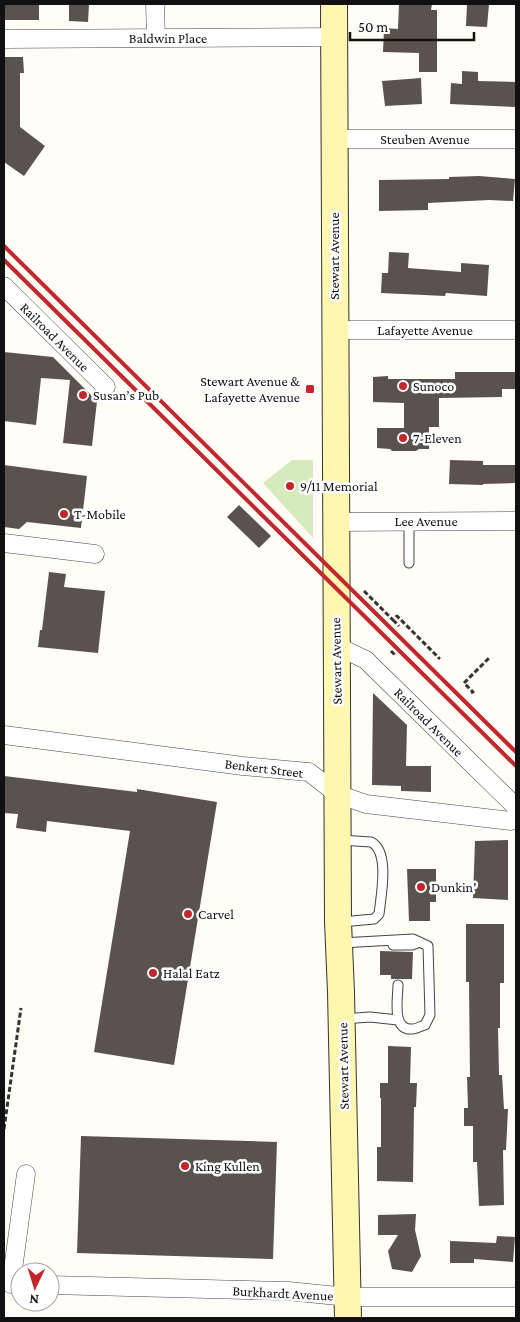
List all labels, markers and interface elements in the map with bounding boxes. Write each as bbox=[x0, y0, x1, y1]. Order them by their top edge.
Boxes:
scale bar bbox=[350, 10, 474, 42]
text: 50 m bbox=[358, 19, 388, 35]
street label: Baldwin Place bbox=[129, 30, 207, 46]
street label: Steuben Avenue bbox=[380, 131, 470, 147]
street label: Stewart Avenue bbox=[326, 212, 342, 300]
street label: Railroad Avenue bbox=[17, 299, 93, 375]
street label: Lafayette Avenue bbox=[377, 322, 473, 338]
place label: Stewart Avenue & Lafayette Avenue bbox=[200, 373, 300, 405]
place label: Sunoco bbox=[413, 378, 454, 394]
marker: Sunoco bbox=[397, 380, 409, 392]
marker: Stewart Avenue & Lafayette Avenue bbox=[304, 383, 316, 395]
place label: Susan’s Pub bbox=[93, 387, 159, 403]
marker: Susan’s Pub bbox=[77, 389, 89, 401]
place label: 7-Eleven bbox=[413, 430, 462, 446]
marker: 7-Eleven bbox=[397, 432, 409, 444]
place label: 9/11 Memorial bbox=[300, 478, 378, 494]
marker: 9/11 Memorial bbox=[284, 480, 296, 492]
place label: T-Mobile bbox=[74, 506, 126, 522]
marker: T-Mobile bbox=[58, 508, 70, 520]
street label: Lee Avenue bbox=[394, 513, 458, 529]
street label: Stewart Avenue bbox=[327, 617, 345, 705]
street label: Railroad Avenue bbox=[391, 684, 467, 760]
street label: Benkert Street bbox=[224, 755, 305, 781]
place label: Dunkin' bbox=[431, 879, 476, 895]
marker: Dunkin' bbox=[415, 881, 427, 893]
place label: Carvel bbox=[198, 906, 234, 922]
marker: Carvel bbox=[182, 908, 194, 920]
place label: Halal Eatz bbox=[163, 965, 220, 981]
marker: Halal Eatz bbox=[147, 967, 159, 979]
street label: Stewart Avenue bbox=[334, 1022, 352, 1110]
place label: King Kullen bbox=[195, 1158, 260, 1174]
marker: King Kullen bbox=[179, 1160, 191, 1172]
north arrow bbox=[10, 1262, 60, 1312]
street label: Burkhardt Avenue bbox=[232, 1282, 334, 1304]
text: N bbox=[28, 1292, 39, 1308]

